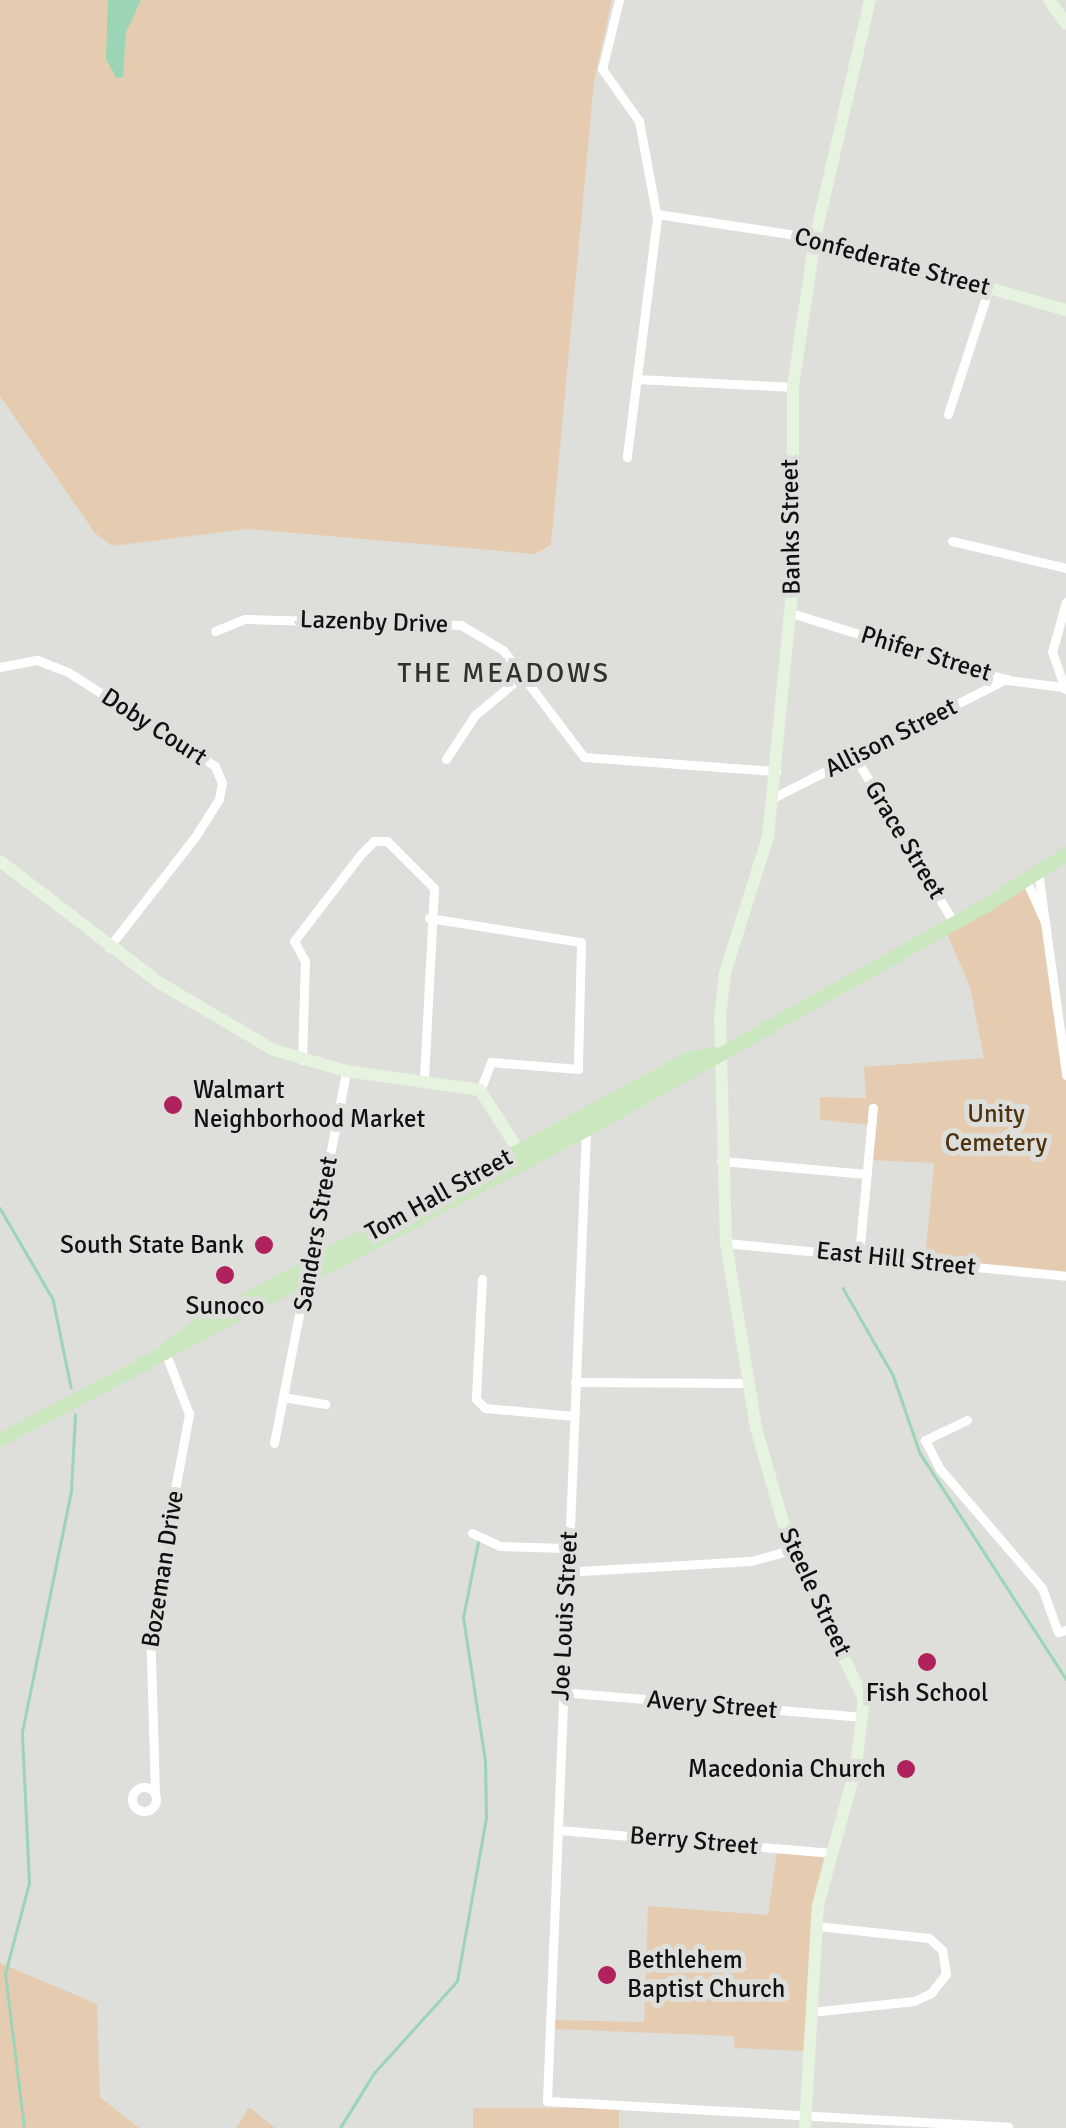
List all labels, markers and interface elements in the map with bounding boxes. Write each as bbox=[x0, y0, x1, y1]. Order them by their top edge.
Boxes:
street label: Confederate Street bbox=[791, 221, 993, 303]
street label: Banks Street bbox=[775, 459, 807, 595]
street label: Lazenby Drive bbox=[299, 604, 449, 640]
street label: Phifer Street bbox=[857, 620, 995, 688]
district label: THE MEADOWS bbox=[397, 656, 611, 690]
street label: Doby Court bbox=[96, 682, 212, 772]
street label: Allison Street bbox=[820, 692, 962, 784]
street label: Grace Street bbox=[858, 776, 952, 904]
place label: Walmart Neighborhood Market bbox=[193, 1076, 425, 1135]
marker: Walmart Neighborhood Market bbox=[162, 1094, 184, 1116]
park label: Unity Cemetery bbox=[945, 1100, 1047, 1159]
street label: Tom Hall Street bbox=[360, 1142, 518, 1248]
street label: Sanders Street bbox=[288, 1154, 344, 1314]
place label: South State Bank bbox=[60, 1230, 244, 1260]
marker: South State Bank bbox=[253, 1234, 275, 1256]
street label: East Hill Street bbox=[815, 1236, 977, 1282]
marker: Sunoco bbox=[214, 1264, 236, 1286]
place label: Sunoco bbox=[186, 1291, 264, 1321]
street label: Bozeman Drive bbox=[136, 1488, 190, 1650]
street label: Steele Street bbox=[772, 1523, 858, 1661]
street label: Joe Louis Street bbox=[546, 1531, 584, 1701]
marker: Fish School bbox=[916, 1651, 938, 1673]
place label: Fish School bbox=[866, 1678, 988, 1708]
street label: Avery Street bbox=[646, 1684, 778, 1726]
place label: Macedonia Church bbox=[688, 1754, 886, 1784]
marker: Macedonia Church bbox=[895, 1758, 917, 1780]
street label: Berry Street bbox=[628, 1820, 760, 1862]
place label: Bethlehem Baptist Church bbox=[627, 1946, 785, 2005]
marker: Bethlehem Baptist Church bbox=[596, 1964, 618, 1986]

